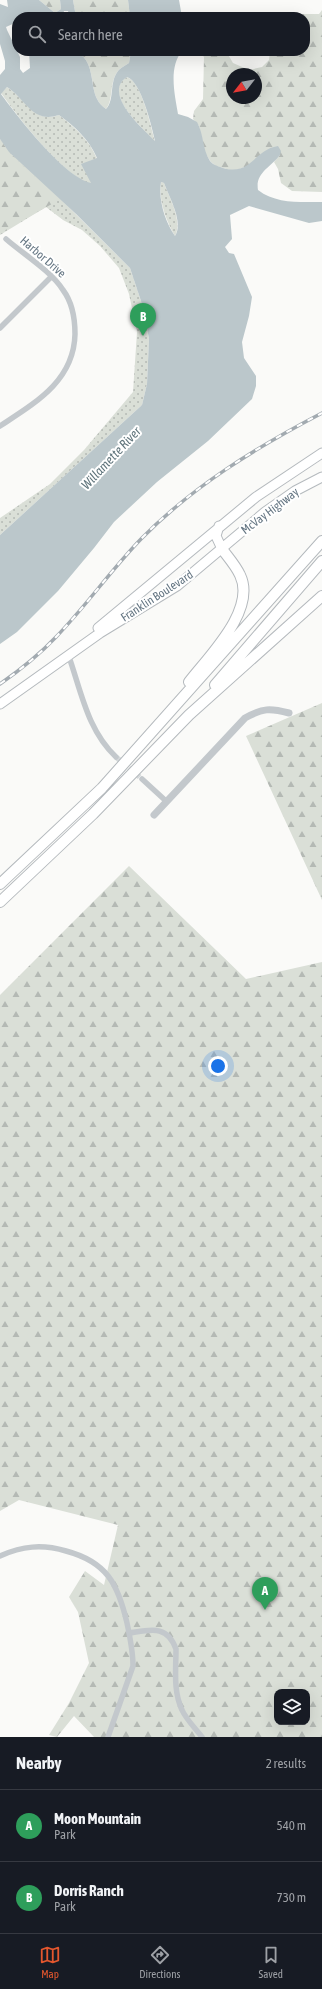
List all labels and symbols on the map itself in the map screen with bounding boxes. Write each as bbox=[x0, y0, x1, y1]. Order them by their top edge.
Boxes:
north arrow bbox=[226, 68, 262, 104]
street label: Harbor Drive bbox=[17, 233, 69, 281]
pin: B bbox=[130, 303, 156, 336]
water label: Willamette River bbox=[78, 423, 145, 492]
street label: McVay Highway bbox=[238, 485, 302, 537]
street label: Franklin Boulevard bbox=[118, 567, 196, 625]
your location bbox=[208, 1056, 228, 1076]
pin: A bbox=[252, 1577, 278, 1610]

